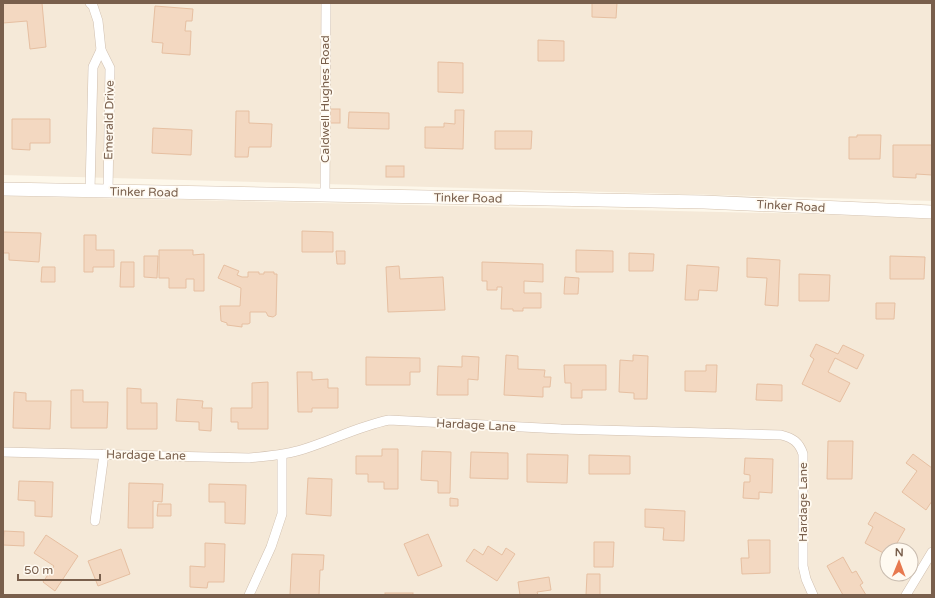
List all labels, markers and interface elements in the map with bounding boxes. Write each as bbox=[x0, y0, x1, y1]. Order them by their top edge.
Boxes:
street label: Caldwell Hughes Road bbox=[318, 35, 332, 163]
street label: Emerald Drive bbox=[101, 80, 117, 160]
street label: Tinker Road bbox=[110, 184, 178, 200]
street label: Tinker Road bbox=[434, 190, 502, 206]
street label: Tinker Road bbox=[756, 197, 826, 215]
street label: Hardage Lane bbox=[436, 416, 516, 434]
street label: Hardage Lane bbox=[106, 447, 186, 463]
street label: Hardage Lane bbox=[796, 462, 810, 542]
north arrow bbox=[879, 542, 919, 582]
text: N bbox=[895, 546, 904, 559]
scale bar bbox=[18, 556, 100, 582]
text: 50 m bbox=[24, 563, 53, 577]

